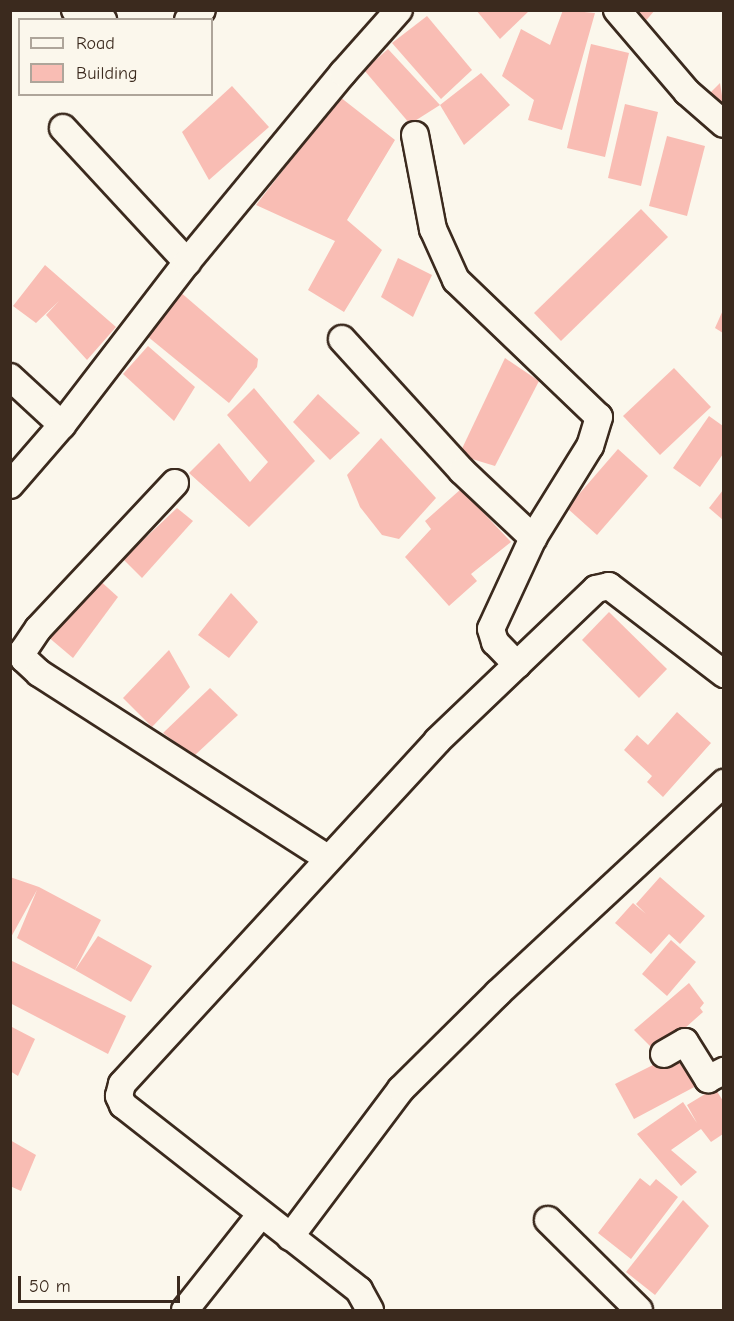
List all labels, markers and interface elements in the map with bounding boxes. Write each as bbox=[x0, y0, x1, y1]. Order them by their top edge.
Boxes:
legend bbox=[18, 18, 213, 96]
text: Road bbox=[76, 33, 115, 54]
text: Building bbox=[76, 63, 138, 84]
scale bar bbox=[21, 1264, 183, 1302]
text: 50 m bbox=[29, 1276, 71, 1297]

